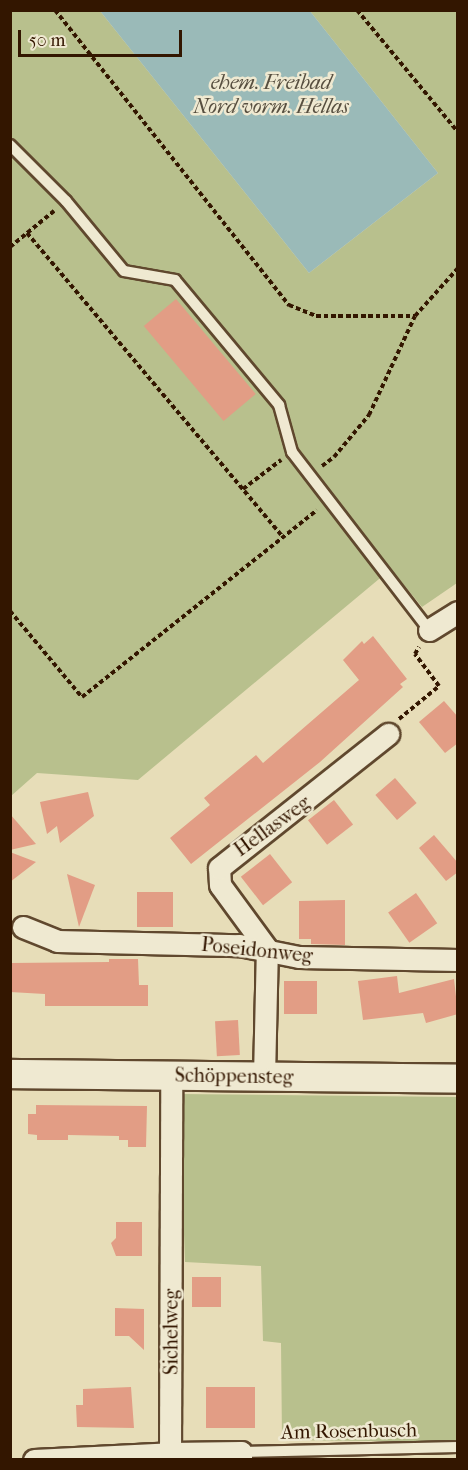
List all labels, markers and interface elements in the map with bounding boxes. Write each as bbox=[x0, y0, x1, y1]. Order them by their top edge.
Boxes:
scale bar bbox=[21, 18, 184, 56]
text: 50 m bbox=[29, 30, 65, 51]
water label: ehem. Freibad Nord vorm. Hellas bbox=[193, 69, 349, 119]
street label: Hellasweg bbox=[229, 790, 315, 862]
street label: Poseidonweg bbox=[200, 932, 314, 968]
street label: Schöppensteg bbox=[174, 1063, 294, 1089]
street label: Sichelweg bbox=[159, 1289, 183, 1375]
street label: Am Rosenbusch bbox=[281, 1418, 417, 1444]

